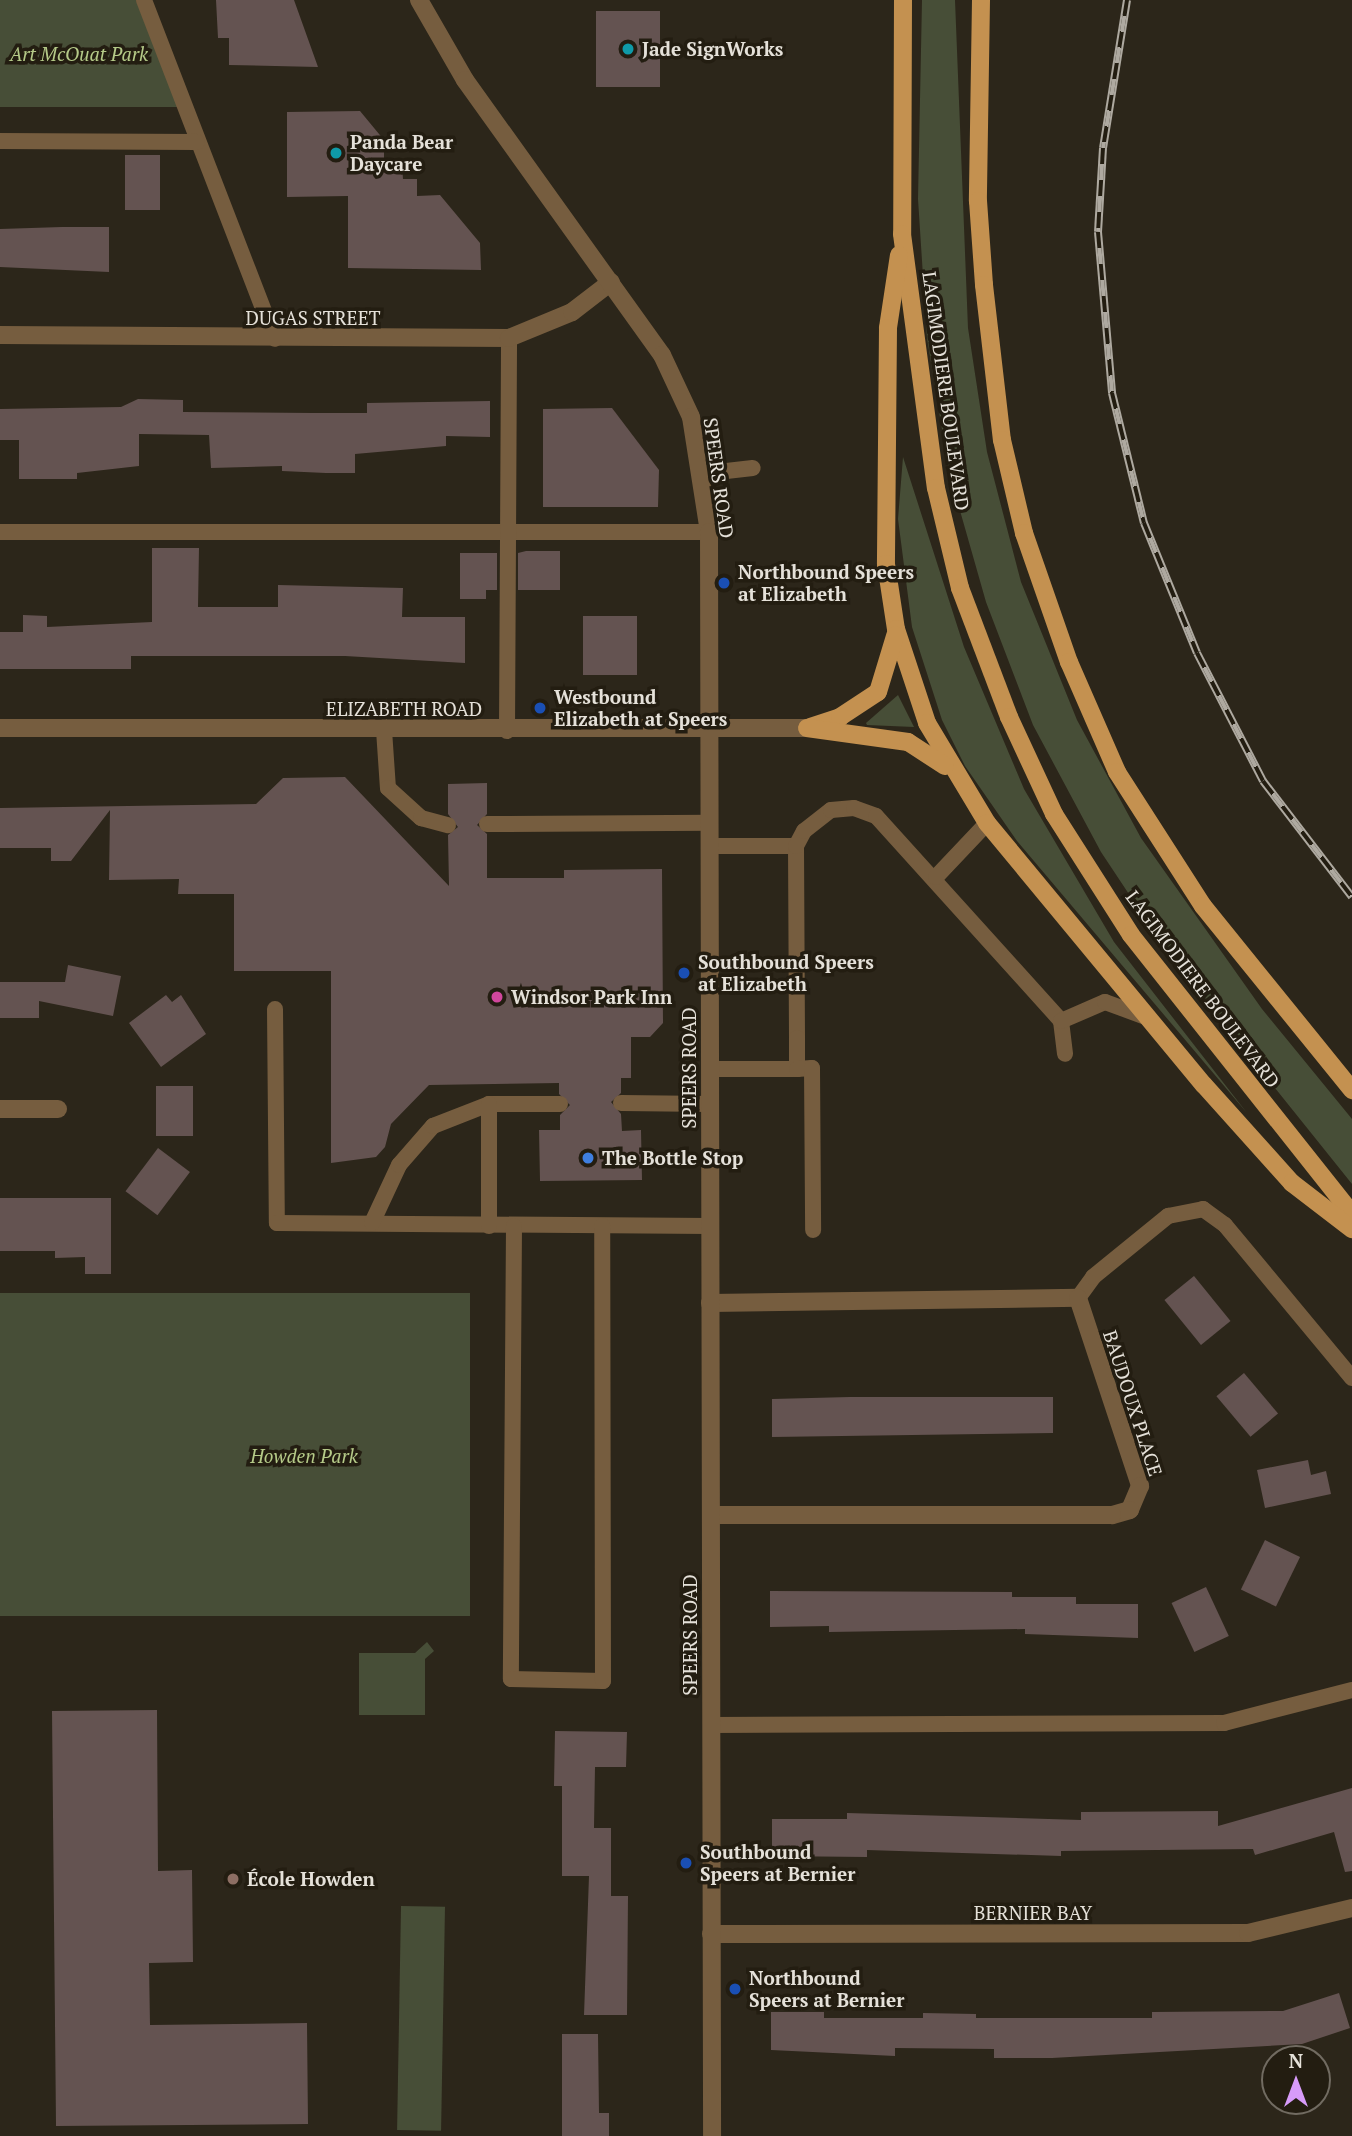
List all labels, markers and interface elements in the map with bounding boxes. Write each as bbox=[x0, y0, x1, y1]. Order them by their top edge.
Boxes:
place label: Jade SignWorks bbox=[642, 38, 783, 60]
marker: Jade SignWorks bbox=[620, 41, 636, 57]
park label: Art McOuat Park bbox=[10, 43, 148, 65]
place label: Panda Bear Daycare bbox=[350, 131, 453, 175]
marker: Panda Bear Daycare bbox=[328, 145, 344, 161]
street label: LAGIMODIERE BOULEVARD bbox=[918, 270, 974, 512]
street label: DUGAS STREET bbox=[246, 307, 380, 329]
street label: SPEERS ROAD bbox=[699, 416, 739, 540]
place label: Northbound Speers at Elizabeth bbox=[738, 561, 914, 605]
marker: Northbound Speers at Elizabeth bbox=[716, 575, 732, 591]
place label: Westbound Elizabeth at Speers bbox=[554, 686, 727, 730]
street label: ELIZABETH ROAD bbox=[326, 698, 482, 720]
marker: Westbound Elizabeth at Speers bbox=[532, 700, 548, 716]
street label: LAGIMODIERE BOULEVARD bbox=[1121, 886, 1285, 1092]
place label: Southbound Speers at Elizabeth bbox=[698, 951, 874, 995]
marker: Southbound Speers at Elizabeth bbox=[676, 965, 692, 981]
place label: Windsor Park Inn bbox=[511, 986, 672, 1008]
marker: Windsor Park Inn bbox=[489, 989, 505, 1005]
street label: SPEERS ROAD bbox=[678, 1007, 700, 1129]
place label: The Bottle Stop bbox=[602, 1147, 743, 1169]
marker: The Bottle Stop bbox=[580, 1150, 596, 1166]
street label: BAUDOUX PLACE bbox=[1099, 1327, 1167, 1479]
park label: Howden Park bbox=[250, 1445, 358, 1467]
street label: SPEERS ROAD bbox=[679, 1574, 701, 1696]
place label: Southbound Speers at Bernier bbox=[700, 1841, 855, 1885]
marker: Southbound Speers at Bernier bbox=[678, 1855, 694, 1871]
place label: École Howden bbox=[247, 1868, 375, 1890]
marker: École Howden bbox=[225, 1871, 241, 1887]
street label: BERNIER BAY bbox=[974, 1902, 1092, 1924]
place label: Northbound Speers at Bernier bbox=[749, 1967, 904, 2011]
marker: Northbound Speers at Bernier bbox=[727, 1981, 743, 1997]
north arrow bbox=[1261, 2045, 1331, 2115]
text: N bbox=[1289, 2048, 1303, 2073]

